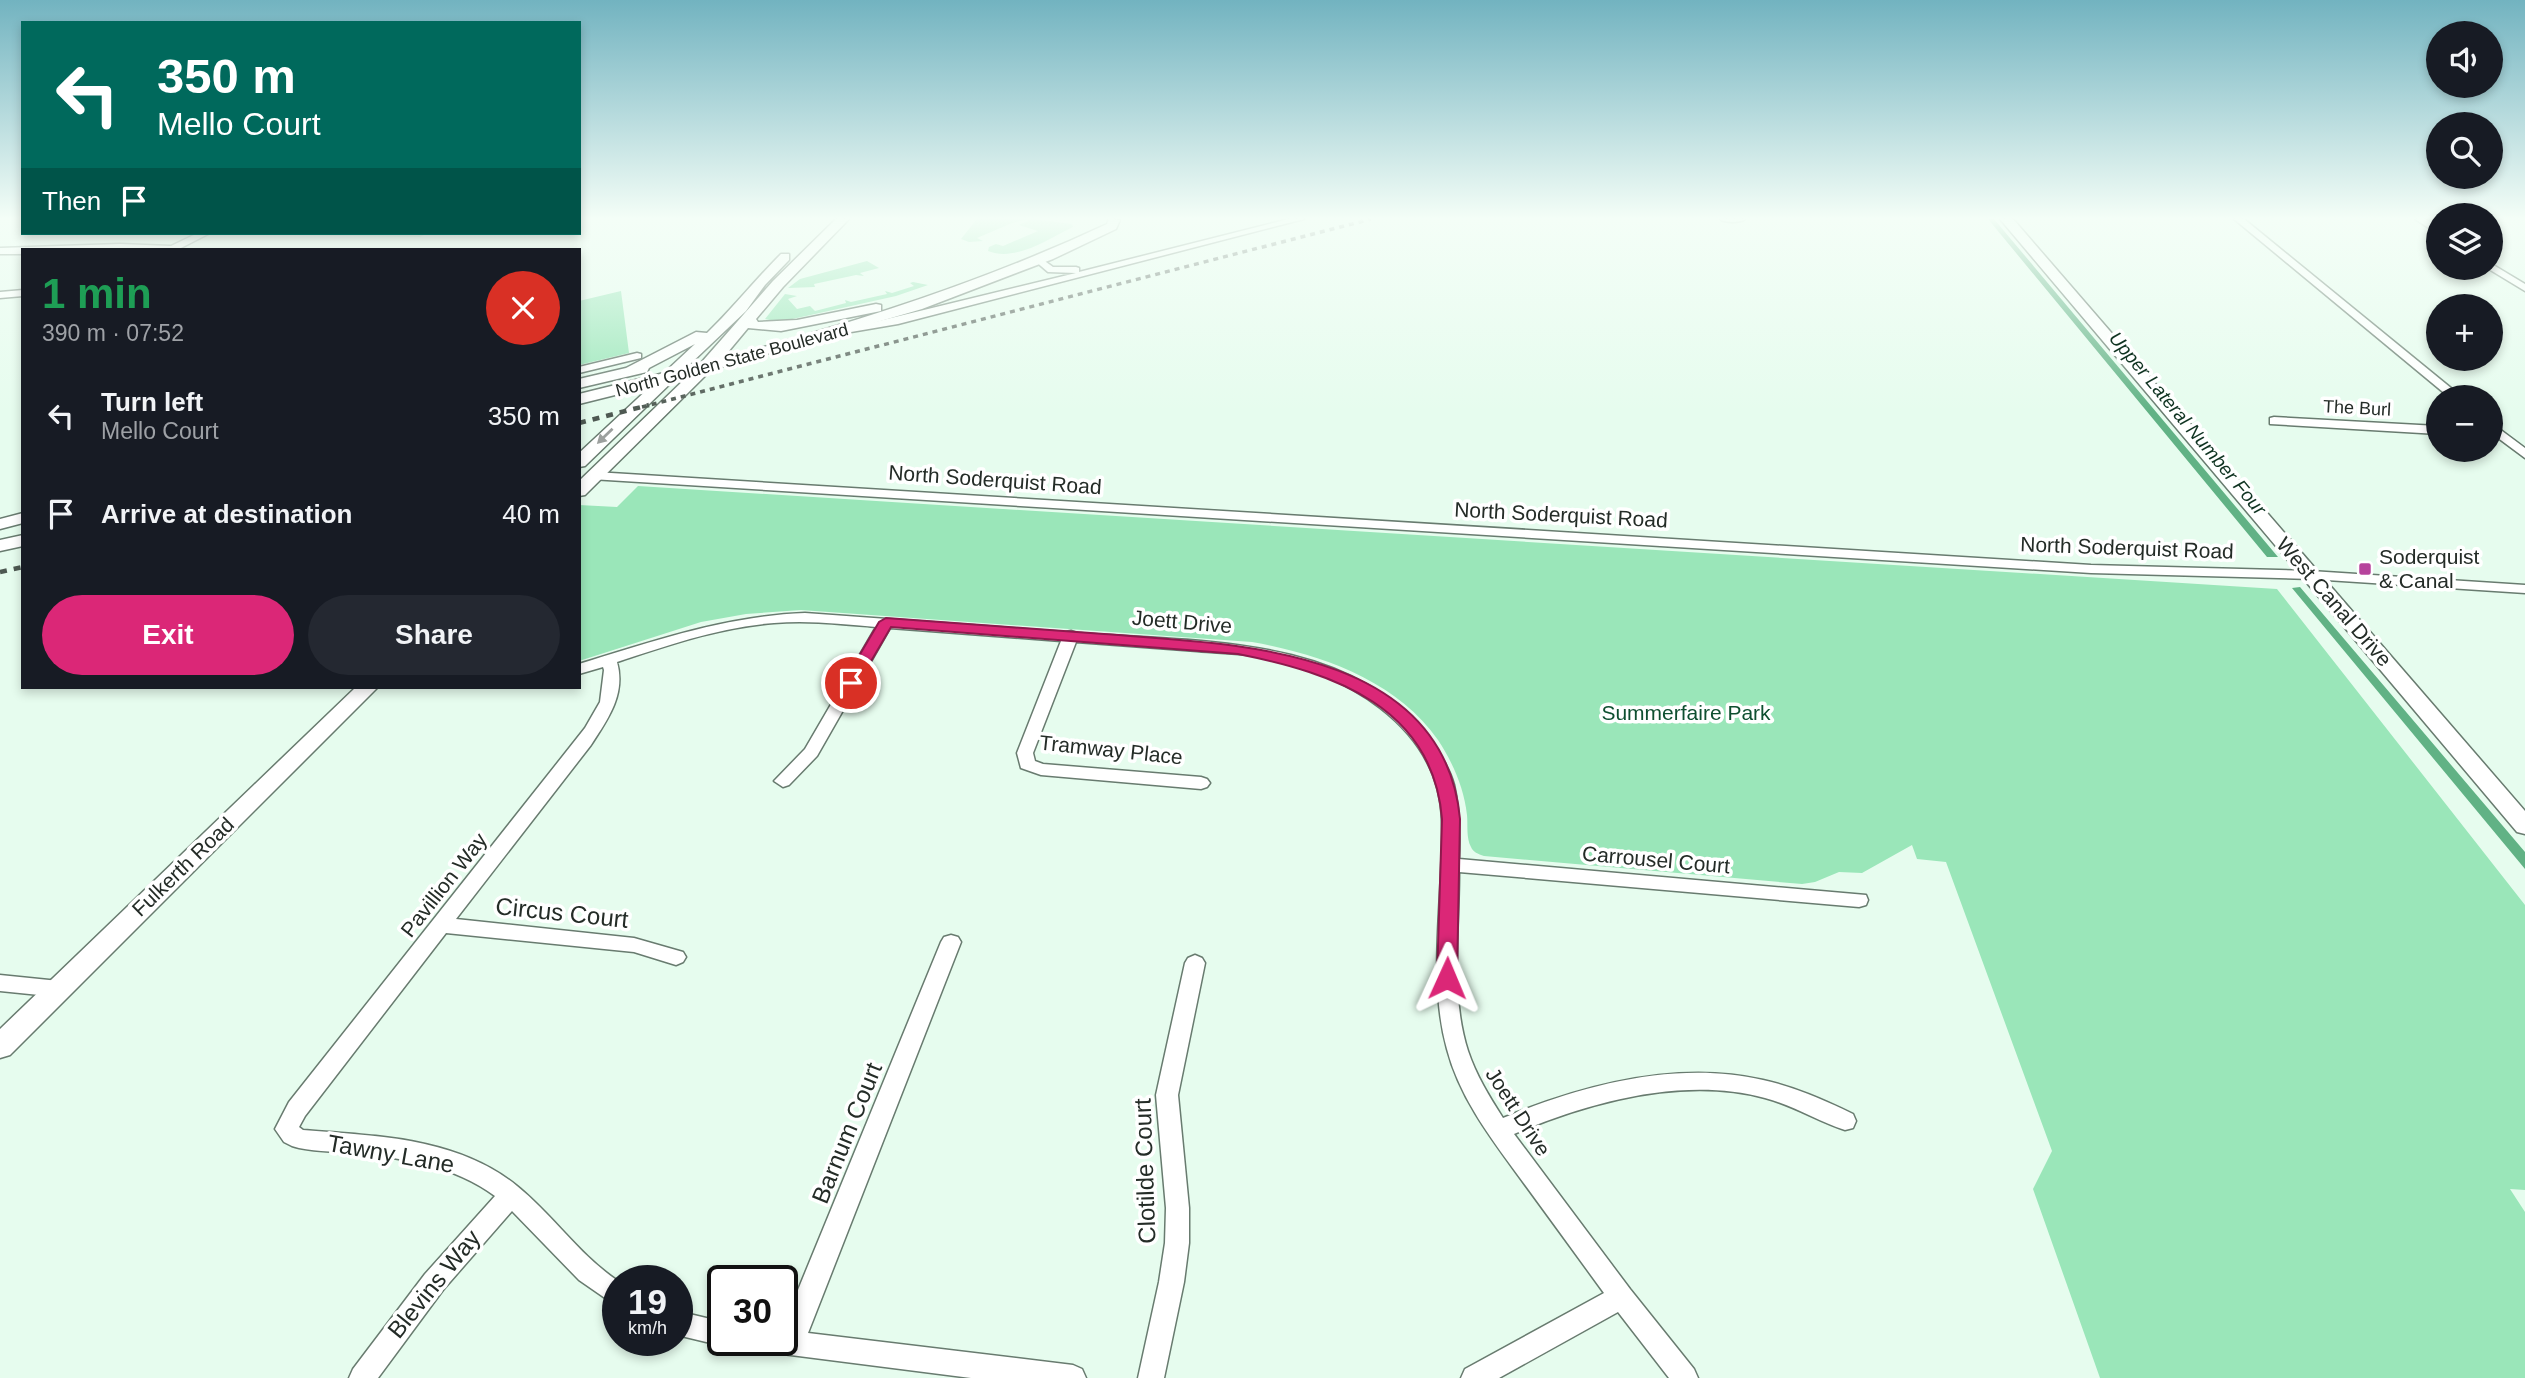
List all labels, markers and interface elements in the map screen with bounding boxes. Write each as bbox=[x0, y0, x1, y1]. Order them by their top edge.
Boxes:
map controls bbox=[2426, 21, 2503, 462]
button: sound bbox=[2426, 21, 2503, 98]
icon: left bbox=[42, 49, 133, 140]
text: 350 m bbox=[157, 49, 296, 103]
text: Mello Court bbox=[157, 106, 321, 142]
button: search bbox=[2426, 112, 2503, 189]
icon: arrive bbox=[115, 182, 153, 220]
text: Then bbox=[42, 186, 101, 216]
button: layers bbox=[2426, 203, 2503, 280]
text: 1 min bbox=[42, 270, 152, 317]
button: close bbox=[486, 271, 560, 345]
button: + bbox=[2426, 294, 2503, 371]
street label: North Golden State Boulevard bbox=[613, 319, 851, 401]
text: 390 m · 07:52 bbox=[42, 320, 184, 346]
water label: Upper Lateral Number Four bbox=[2105, 328, 2271, 520]
button: − bbox=[2426, 385, 2503, 462]
text: Turn left bbox=[101, 387, 203, 417]
street label: The Burl bbox=[2323, 396, 2391, 420]
icon: left bbox=[42, 397, 80, 435]
text: 350 m bbox=[488, 401, 560, 431]
text: Mello Court bbox=[101, 418, 219, 444]
one-way arrow bbox=[597, 427, 614, 443]
street label: North Soderquist Road bbox=[888, 461, 1102, 498]
icon: arrive bbox=[42, 495, 80, 533]
street label: North Soderquist Road bbox=[1454, 497, 1668, 532]
text: Arrive at destination bbox=[101, 499, 352, 529]
text: 40 m bbox=[502, 499, 560, 529]
street label: North Soderquist Road bbox=[2020, 532, 2234, 563]
street label: West Canal Drive bbox=[2272, 533, 2397, 671]
place label: Soderquist & Canal bbox=[2379, 545, 2480, 592]
marker: Soderquist & Canal bbox=[2357, 561, 2373, 577]
button: Exit bbox=[42, 595, 294, 675]
button: Share bbox=[308, 595, 560, 675]
street label: Joett Drive bbox=[1131, 606, 1233, 637]
pin bbox=[821, 653, 881, 713]
icon: arrive bbox=[832, 664, 870, 702]
park label: Summerfaire Park bbox=[1601, 701, 1771, 724]
street label: Tramway Place bbox=[1038, 731, 1184, 768]
street label: Fulkerth Road bbox=[127, 813, 238, 921]
street label: Pavillion Way bbox=[396, 828, 492, 941]
street label: Carrousel Court bbox=[1581, 842, 1731, 877]
street label: Circus Court bbox=[494, 892, 630, 933]
position arrow bbox=[1410, 941, 1484, 1015]
street label: Barnum Court bbox=[806, 1058, 887, 1207]
street label: Joett Drive bbox=[1481, 1063, 1555, 1160]
street label: Clotilde Court bbox=[1128, 1098, 1161, 1244]
street label: Tawny Lane bbox=[326, 1129, 457, 1178]
street label: Blevins Way bbox=[382, 1224, 485, 1343]
speed limit sign: 30 bbox=[707, 1265, 798, 1356]
text: 19 bbox=[628, 1282, 667, 1321]
text: km/h bbox=[628, 1318, 667, 1338]

